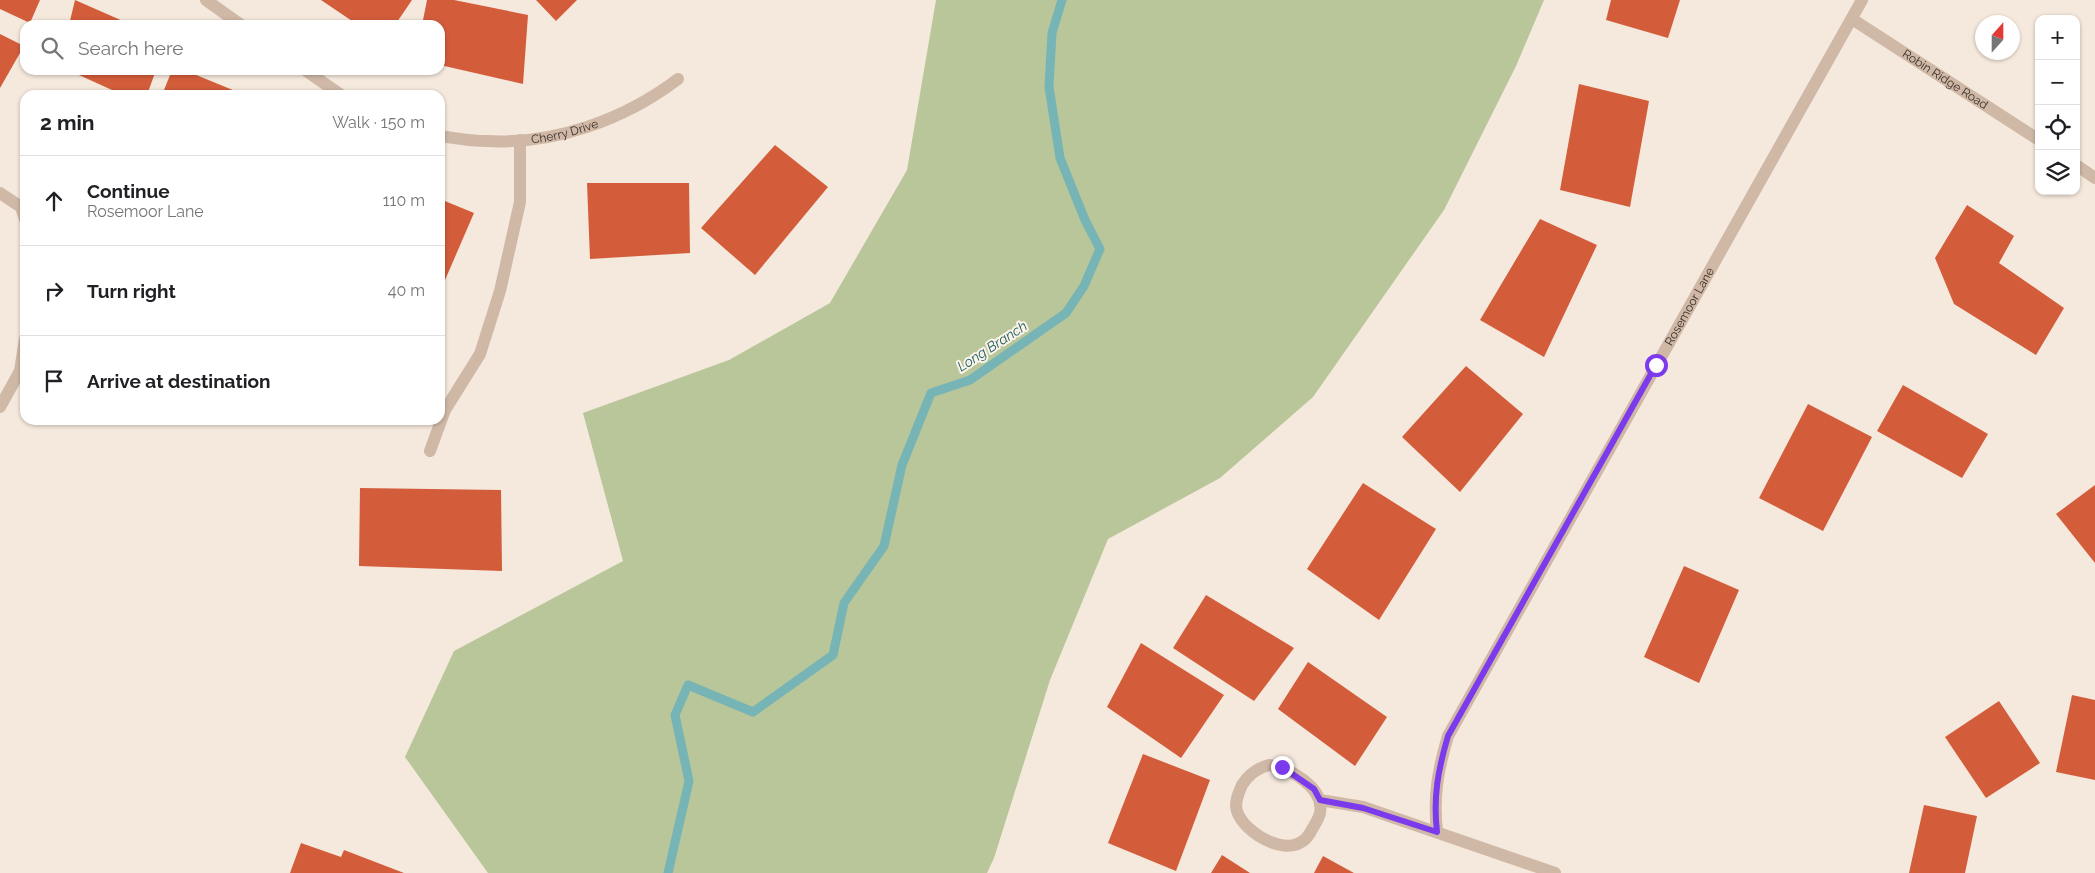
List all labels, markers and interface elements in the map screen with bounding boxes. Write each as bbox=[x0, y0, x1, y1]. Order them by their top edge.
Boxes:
north arrow bbox=[1975, 15, 2020, 60]
map controls bbox=[2035, 15, 2080, 195]
button: + bbox=[2035, 15, 2080, 60]
search box bbox=[20, 20, 445, 75]
icon: search bbox=[38, 34, 66, 62]
text: Search here bbox=[78, 37, 184, 59]
street label: Robin Ridge Road bbox=[1900, 47, 1991, 112]
button: − bbox=[2035, 60, 2080, 105]
button: locate bbox=[2035, 105, 2080, 150]
text: 2 min bbox=[40, 110, 94, 135]
text: Walk · 150 m bbox=[332, 113, 425, 132]
street label: Cherry Drive bbox=[530, 117, 600, 146]
button: layers bbox=[2035, 150, 2080, 195]
text: Continue bbox=[87, 180, 170, 202]
icon: ahead bbox=[40, 187, 68, 215]
text: 110 m bbox=[383, 191, 425, 210]
text: Rosemoor Lane bbox=[87, 202, 204, 221]
street label: Rosemoor Lane bbox=[1662, 265, 1717, 348]
icon: right bbox=[40, 277, 68, 305]
text: Turn right bbox=[87, 280, 176, 302]
text: 40 m bbox=[388, 281, 425, 300]
water label: Long Branch bbox=[954, 317, 1030, 375]
route start bbox=[1645, 354, 1668, 377]
icon: arrive bbox=[40, 367, 68, 395]
text: Arrive at destination bbox=[87, 370, 271, 392]
route end bbox=[1271, 756, 1294, 779]

